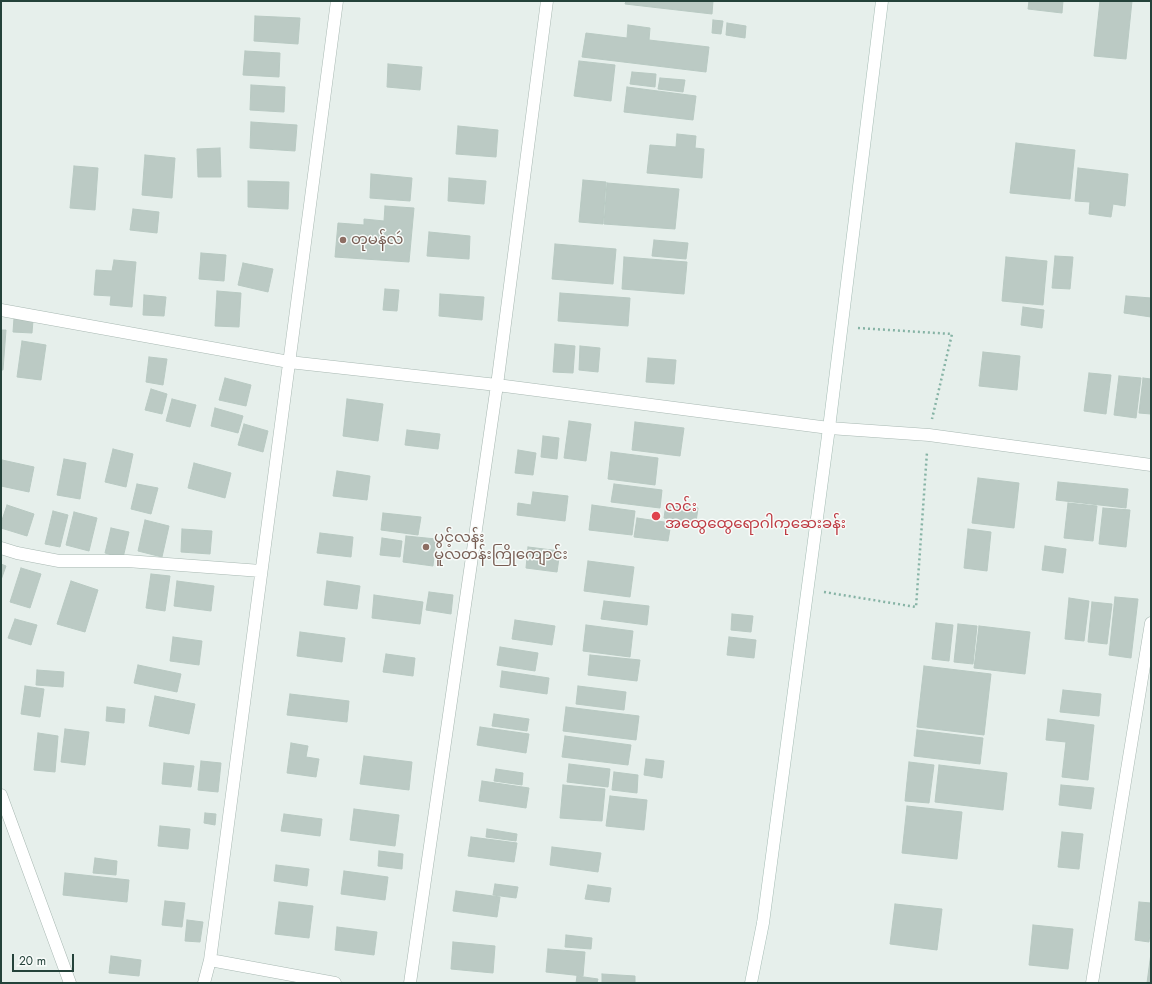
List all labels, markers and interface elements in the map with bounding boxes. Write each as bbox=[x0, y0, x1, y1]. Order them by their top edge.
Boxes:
place label: တုမန်လဴ bbox=[351, 231, 403, 249]
marker: တုမန်လဴ bbox=[338, 235, 348, 245]
place label: လင်း အထွေထွေရောဂါကုဆေးခန်း bbox=[665, 498, 846, 533]
marker: လင်း အထွေထွေရောဂါကုဆေးခန်း bbox=[650, 510, 662, 522]
place label: ပွင့်လန်း မူလတန်းကြိုကျောင်း bbox=[434, 529, 568, 564]
marker: ပွင့်လန်း မူလတန်းကြိုကျောင်း bbox=[421, 542, 431, 552]
scale bar bbox=[14, 946, 76, 972]
text: 20 m bbox=[19, 952, 46, 970]

